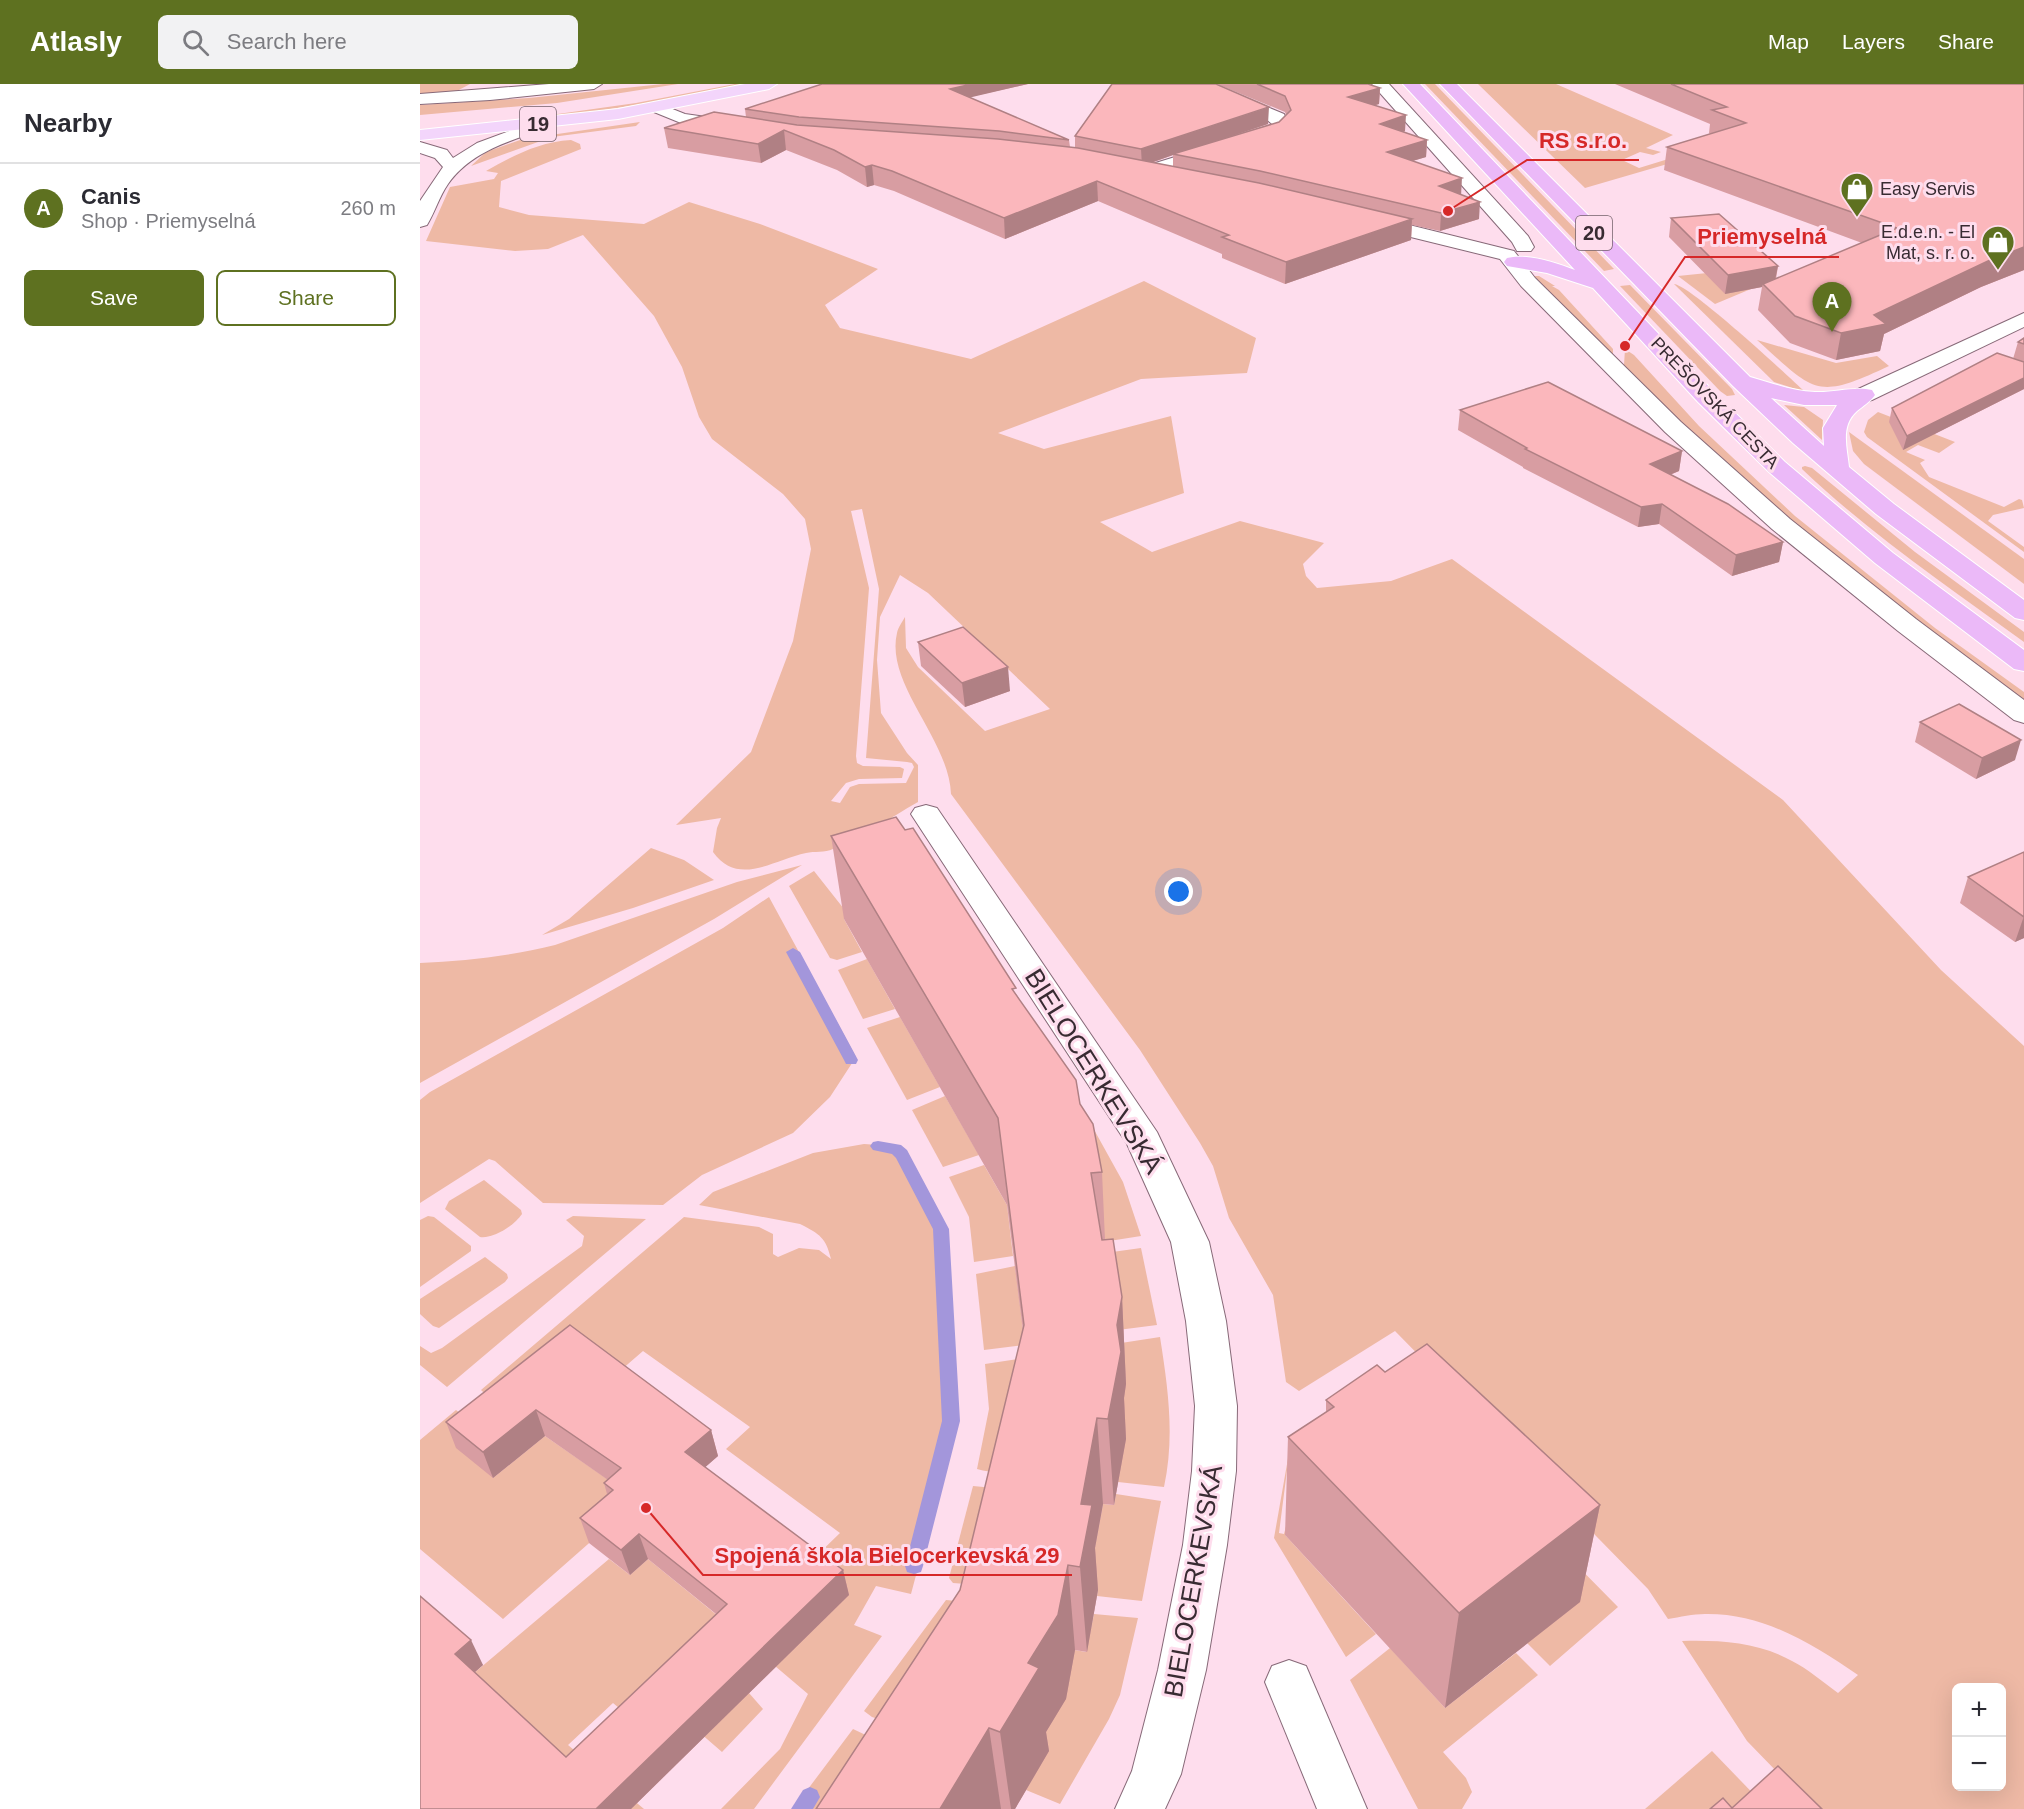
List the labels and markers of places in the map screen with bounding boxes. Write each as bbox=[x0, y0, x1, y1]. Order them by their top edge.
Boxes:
callout: RS s.r.o. bbox=[1527, 120, 1639, 160]
shop icon: Easy Servis bbox=[1839, 171, 1875, 218]
place label: Easy Servis bbox=[1880, 179, 1975, 199]
callout: Priemyselná bbox=[1685, 217, 1839, 257]
place label: E.d.e.n. - El Mat, s. r. o. bbox=[1881, 222, 1975, 263]
shop icon: E.d.e.n. - El Mat, s. r. o. bbox=[1980, 224, 2016, 271]
pin: A bbox=[1812, 282, 1852, 332]
callout: Spojená škola Bielocerkevská 29 bbox=[703, 1535, 1072, 1575]

